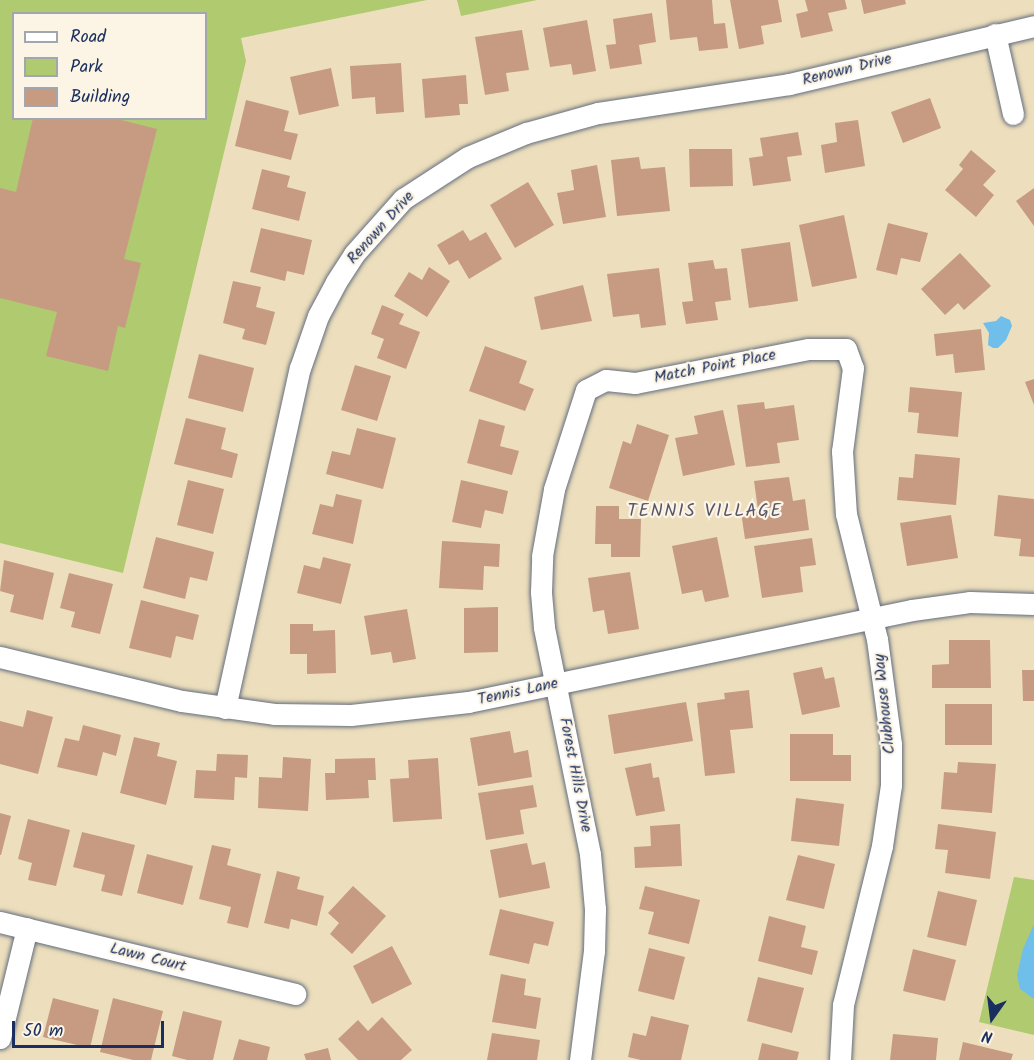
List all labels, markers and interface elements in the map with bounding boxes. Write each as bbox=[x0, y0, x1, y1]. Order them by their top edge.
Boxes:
legend bbox=[12, 12, 207, 120]
text: Road bbox=[70, 23, 106, 52]
street label: Renown Drive bbox=[800, 50, 894, 90]
text: Park bbox=[70, 53, 103, 82]
text: Building bbox=[70, 83, 130, 112]
street label: Renown Drive bbox=[343, 188, 419, 268]
street label: Match Point Place bbox=[652, 346, 778, 388]
district label: TENNIS VILLAGE bbox=[627, 501, 783, 523]
street label: Clubhouse Way bbox=[870, 653, 900, 755]
street label: Tennis Lane bbox=[476, 674, 560, 710]
street label: Forest Hills Drive bbox=[554, 716, 596, 834]
street label: Lawn Court bbox=[108, 939, 188, 977]
north arrow bbox=[962, 988, 1022, 1048]
scale bar bbox=[15, 1009, 166, 1047]
text: 50 m bbox=[23, 1017, 63, 1046]
text: N bbox=[980, 1023, 995, 1049]

